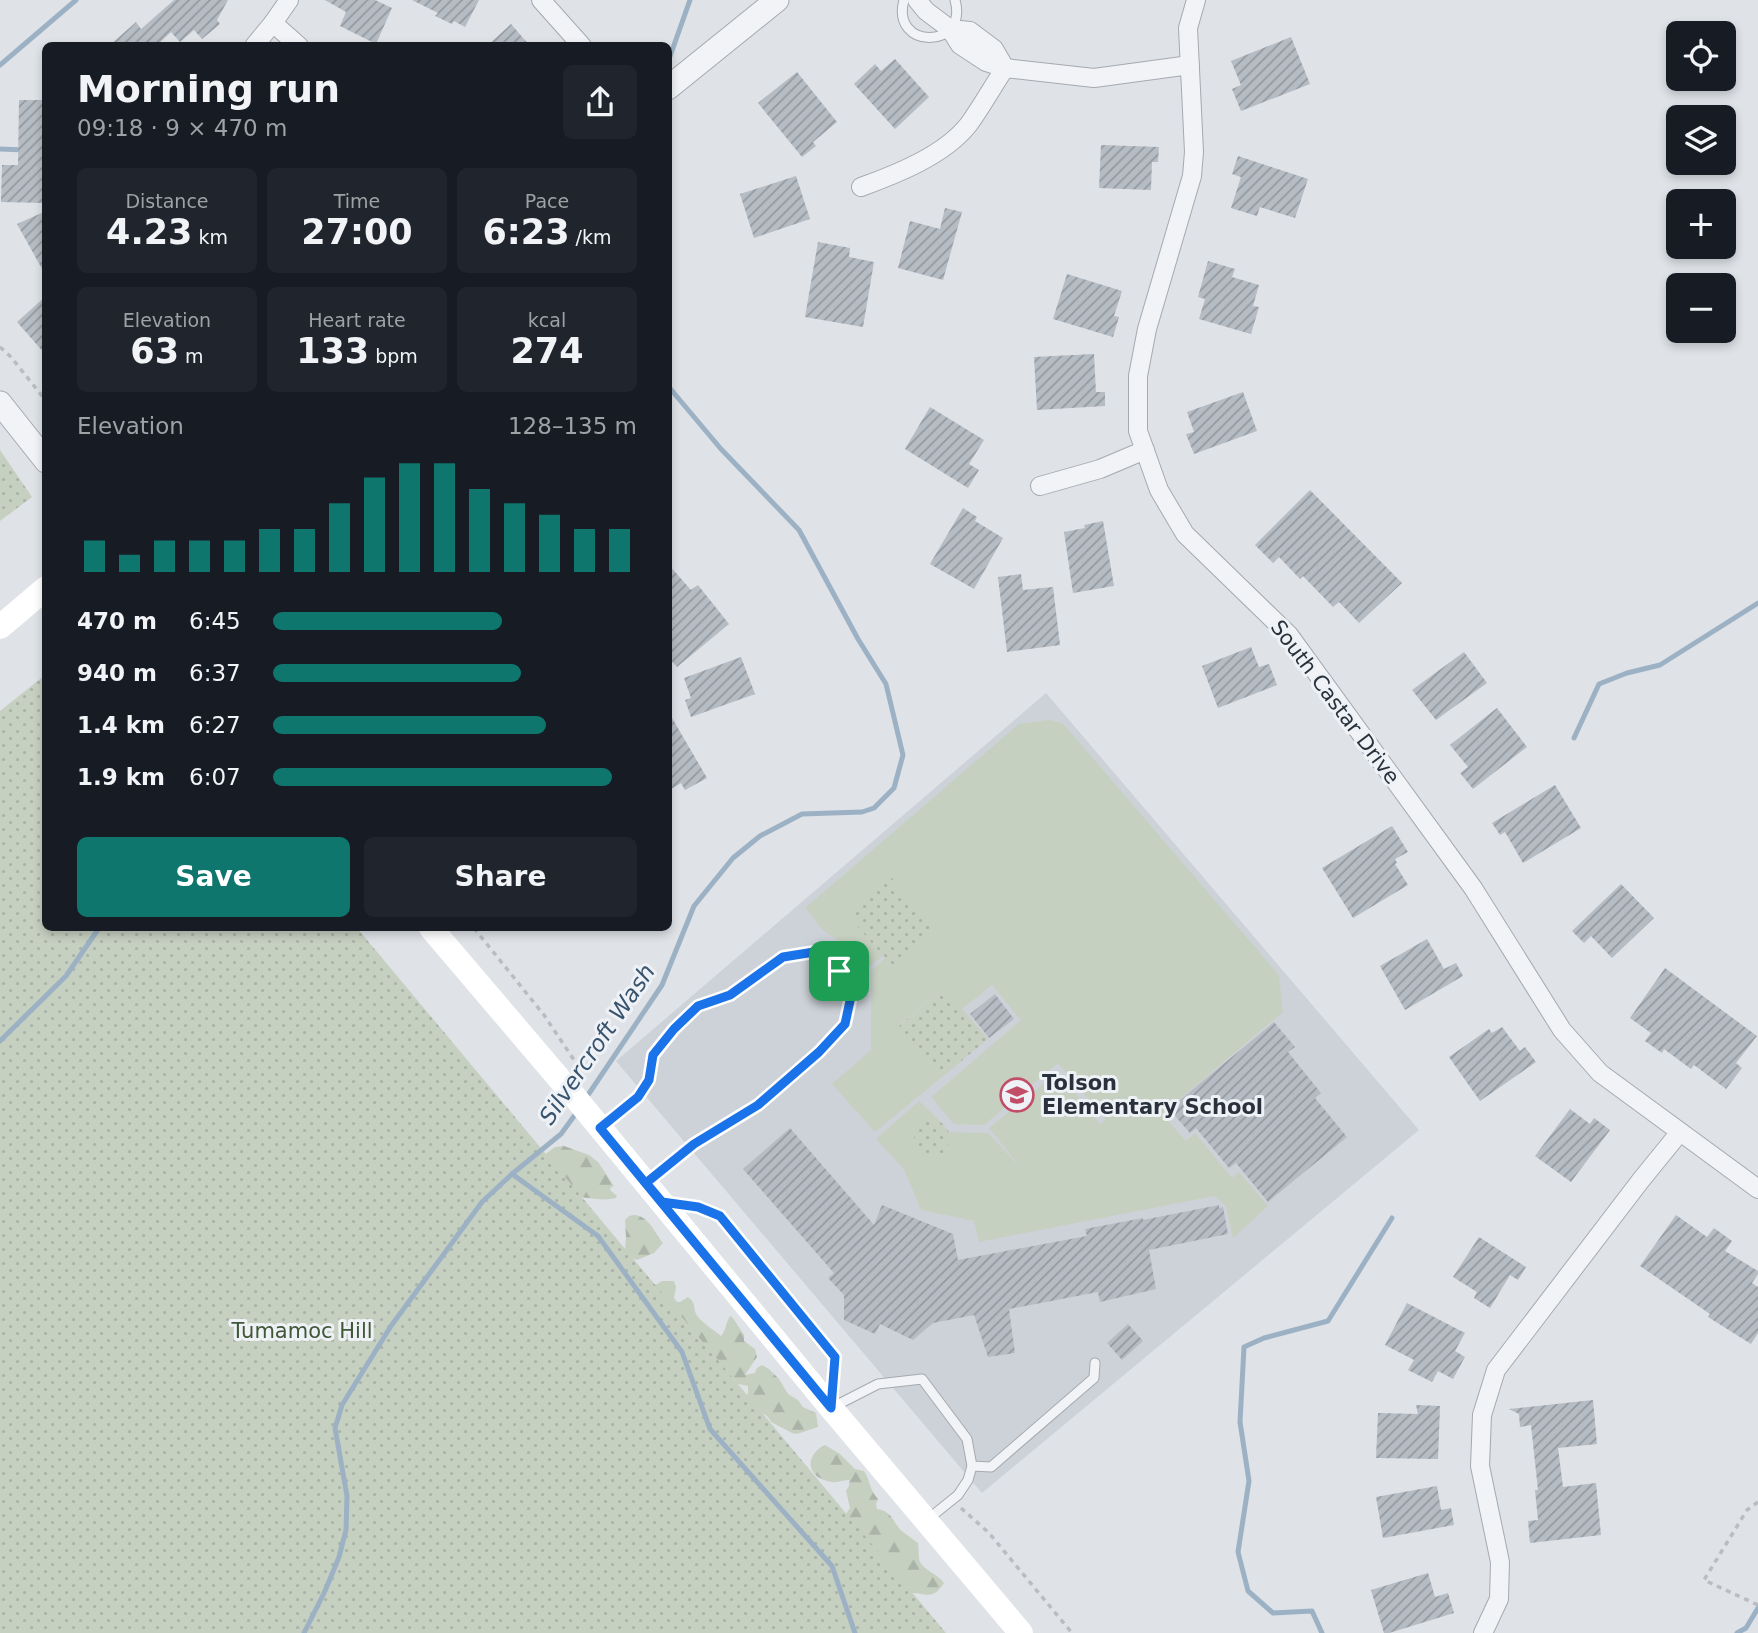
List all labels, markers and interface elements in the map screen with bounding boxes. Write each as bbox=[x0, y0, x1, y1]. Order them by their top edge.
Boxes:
map controls bbox=[1666, 21, 1736, 343]
button: locate bbox=[1666, 21, 1736, 91]
button: share bbox=[563, 65, 637, 139]
text: Morning run bbox=[77, 67, 340, 111]
button: layers bbox=[1666, 105, 1736, 175]
text: 09:18 · 9 × 470 m bbox=[77, 115, 287, 141]
button: + bbox=[1666, 189, 1736, 259]
text: Distance bbox=[125, 190, 209, 212]
text: Time bbox=[334, 190, 380, 212]
text: Pace bbox=[525, 190, 569, 212]
text: 4.23 bbox=[106, 212, 192, 252]
text: 27:00 bbox=[301, 212, 413, 252]
text: 6:23 bbox=[482, 212, 570, 252]
text: km bbox=[192, 226, 228, 248]
text: /km bbox=[570, 226, 612, 248]
button: − bbox=[1666, 273, 1736, 343]
text: Elevation bbox=[123, 309, 211, 331]
text: Heart rate bbox=[308, 309, 406, 331]
text: kcal bbox=[528, 309, 566, 331]
text: 63 bbox=[130, 331, 179, 371]
text: 133 bbox=[296, 331, 369, 371]
text: 274 bbox=[510, 331, 584, 371]
text: m bbox=[179, 345, 204, 367]
text: bpm bbox=[369, 345, 418, 367]
text: Elevation bbox=[77, 413, 184, 439]
text: 128–135 m bbox=[508, 413, 637, 439]
text: 470 m bbox=[77, 608, 157, 634]
text: 6:45 bbox=[189, 608, 241, 634]
street label: South Castar Drive bbox=[1266, 615, 1404, 789]
text: 940 m bbox=[77, 660, 157, 686]
text: 6:37 bbox=[189, 660, 241, 686]
text: 1.4 km bbox=[77, 712, 165, 738]
text: 6:27 bbox=[189, 712, 241, 738]
text: 1.9 km bbox=[77, 764, 165, 790]
text: 6:07 bbox=[189, 764, 241, 790]
button: Save bbox=[77, 837, 350, 917]
button: Share bbox=[364, 837, 637, 917]
pin bbox=[809, 941, 869, 1001]
icon: arrive bbox=[820, 952, 858, 990]
water label: Silvercroft Wash bbox=[534, 959, 660, 1129]
place label: Tolson Elementary School bbox=[1042, 1071, 1263, 1119]
school or university icon: Tolson Elementary School bbox=[998, 1076, 1036, 1114]
park label: Tumamoc Hill bbox=[230, 1319, 373, 1343]

